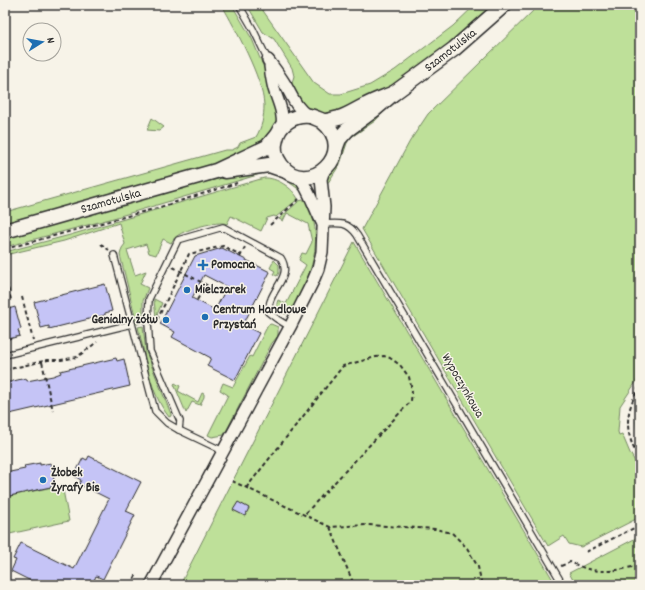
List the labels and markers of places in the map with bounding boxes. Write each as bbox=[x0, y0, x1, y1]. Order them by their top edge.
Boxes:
place label: Pomocna bbox=[211, 256, 256, 275]
marker: Pomocna bbox=[198, 260, 208, 270]
place label: Mielczarek bbox=[195, 281, 247, 300]
marker: Mielczarek bbox=[182, 285, 192, 295]
place label: Centrum Handlowe Przystań bbox=[213, 301, 306, 335]
place label: Genialny żółw bbox=[92, 311, 159, 330]
marker: Centrum Handlowe Przystań bbox=[200, 312, 210, 322]
marker: Genialny żółw bbox=[161, 315, 171, 325]
place label: Żłobek Żyrafy Bis bbox=[51, 464, 100, 498]
marker: Żłobek Żyrafy Bis bbox=[38, 475, 48, 485]

